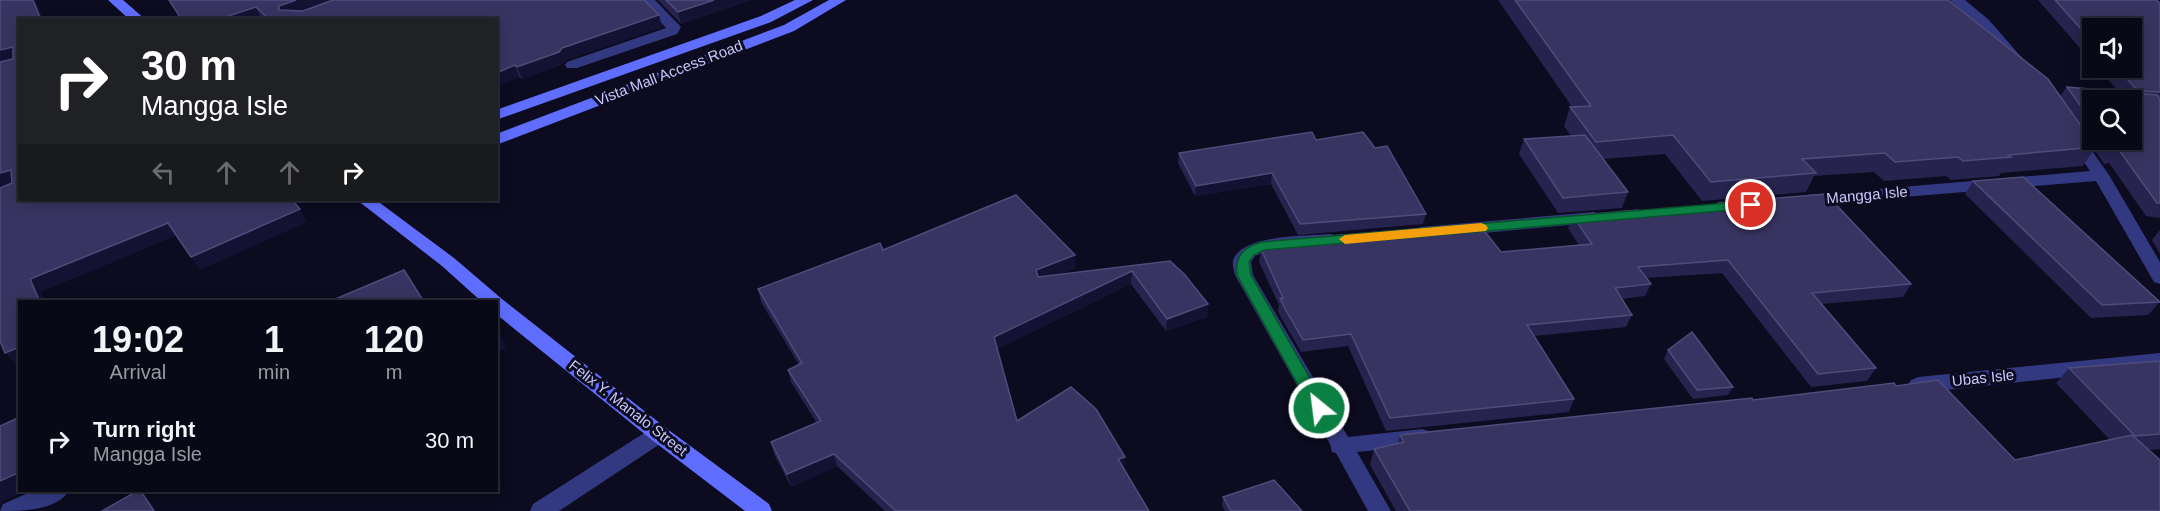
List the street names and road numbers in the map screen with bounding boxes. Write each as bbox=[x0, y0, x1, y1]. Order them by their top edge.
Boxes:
street label: Vista Mall Access Road bbox=[593, 37, 745, 109]
street label: Mangga Isle bbox=[1826, 182, 1908, 207]
street label: Felix Y. Manalo Street bbox=[566, 356, 691, 460]
street label: Ubas Isle bbox=[1951, 366, 2015, 389]

